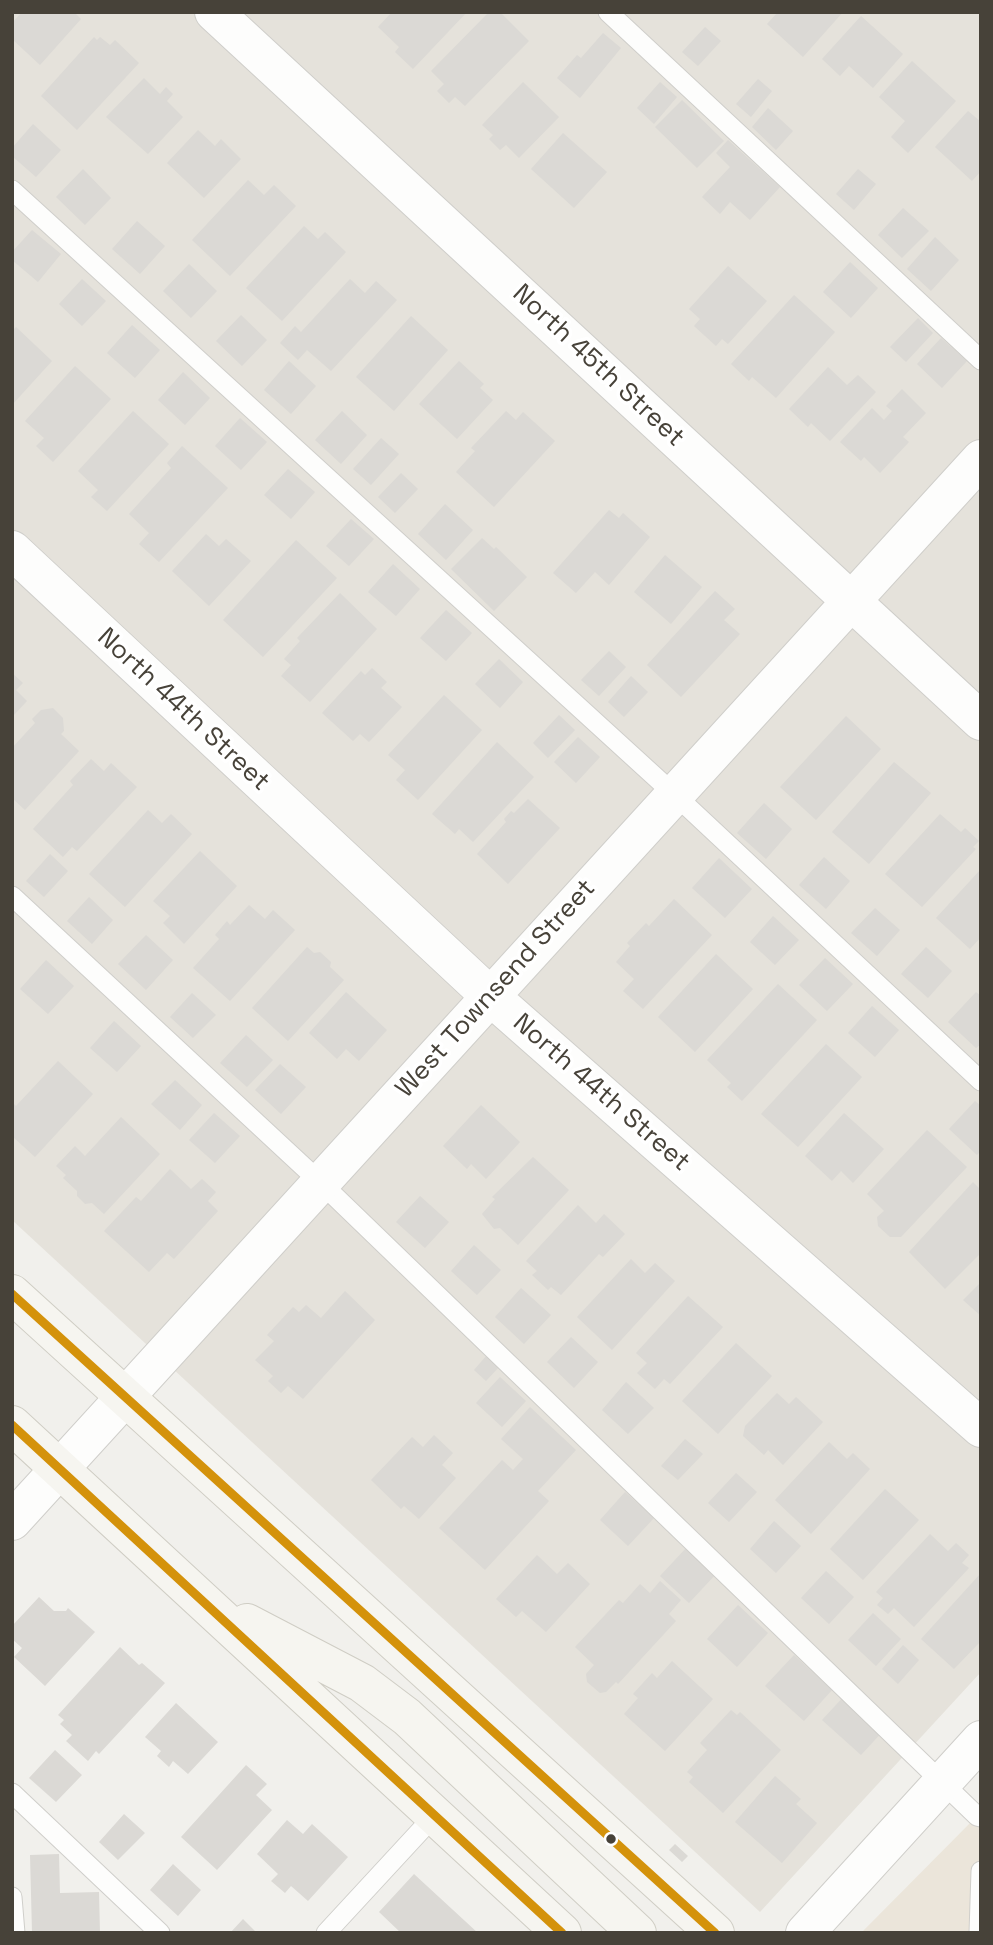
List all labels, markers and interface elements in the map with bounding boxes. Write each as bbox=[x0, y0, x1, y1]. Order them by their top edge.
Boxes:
street label: North 45th Street bbox=[506, 278, 690, 454]
street label: North 44th Street bbox=[90, 622, 276, 798]
street label: West Townsend Street bbox=[390, 873, 602, 1105]
street label: North 44th Street bbox=[506, 1008, 696, 1178]
unlabelled marker bbox=[604, 1832, 618, 1846]

